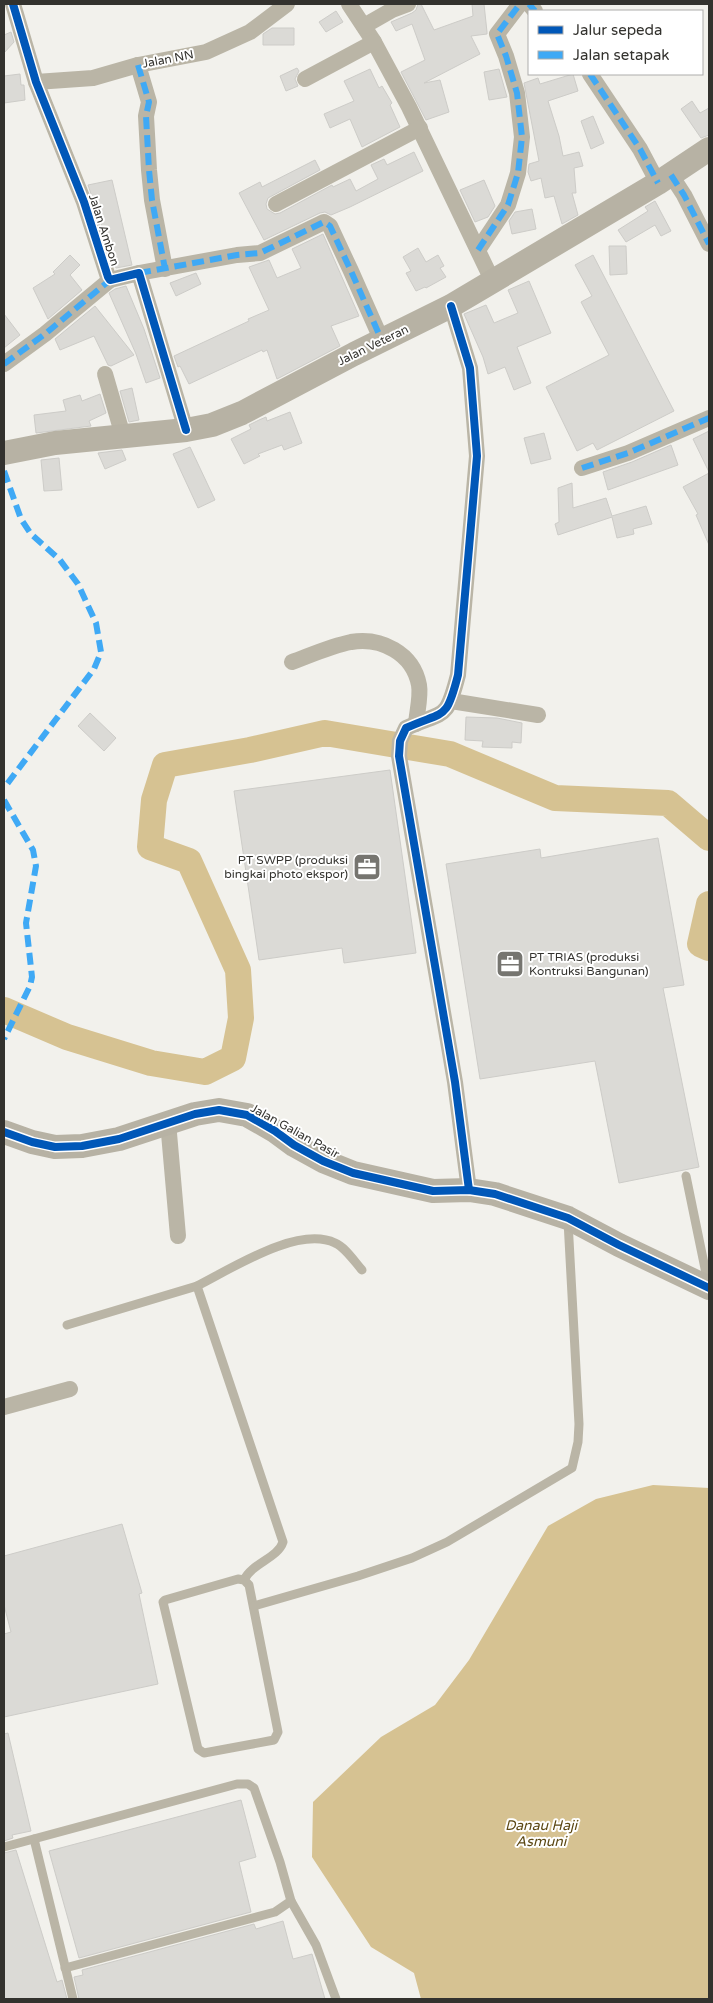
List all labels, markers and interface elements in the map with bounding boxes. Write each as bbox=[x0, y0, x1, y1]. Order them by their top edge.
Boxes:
legend bbox=[528, 10, 703, 75]
text: Jalur sepeda bbox=[573, 21, 662, 39]
text: Jalan setapak bbox=[573, 46, 670, 64]
street label: Jalan NN bbox=[141, 47, 195, 71]
street label: Jalan Ambon bbox=[86, 192, 122, 268]
street label: Jalan Veteran bbox=[335, 322, 411, 368]
office icon: PT SWPP (produksi bingkai photo ekspor) bbox=[352, 852, 382, 882]
place label: PT SWPP (produksi bingkai photo ekspor) bbox=[224, 853, 348, 881]
office icon: PT TRIAS (produksi Kontruksi Bangunan) bbox=[495, 949, 525, 979]
place label: PT TRIAS (produksi Kontruksi Bangunan) bbox=[529, 950, 649, 978]
street label: Jalan Galian Pasir bbox=[248, 1101, 342, 1161]
water label: Danau Haji Asmuni bbox=[505, 1817, 579, 1850]

